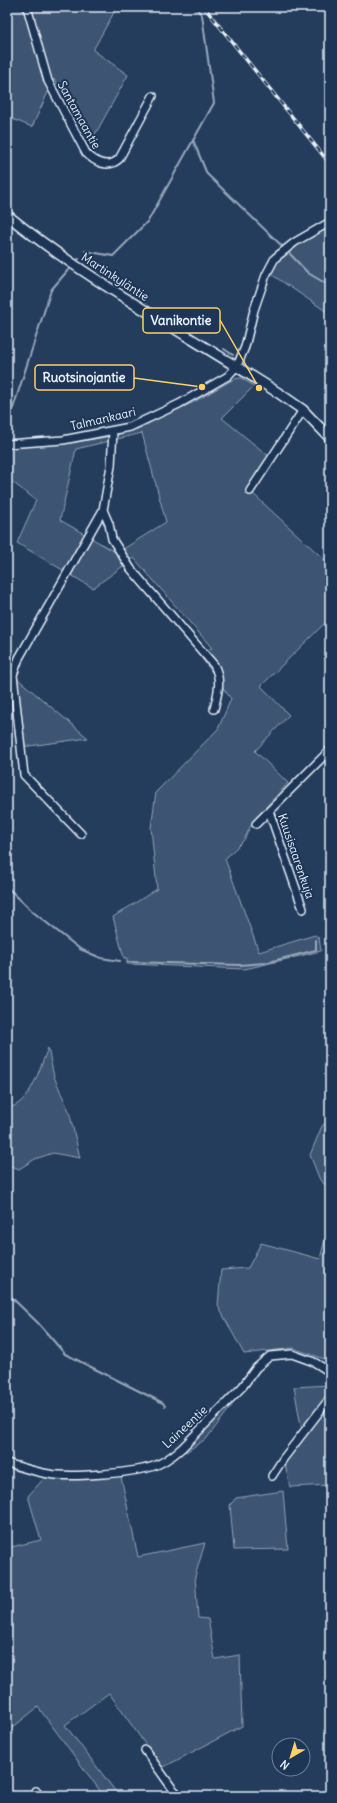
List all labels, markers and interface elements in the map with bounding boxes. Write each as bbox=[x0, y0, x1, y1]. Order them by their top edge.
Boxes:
street label: Santamaantie bbox=[55, 78, 104, 151]
street label: Martinkyläntie bbox=[79, 249, 152, 304]
callout: Vanikontie bbox=[143, 308, 220, 333]
text: Vanikontie bbox=[150, 312, 212, 329]
callout: Ruotsinojantie bbox=[35, 365, 134, 390]
text: Ruotsinojantie bbox=[42, 369, 126, 386]
street label: Talmankaari bbox=[69, 404, 137, 433]
street label: Kuusisaarenkuja bbox=[275, 811, 318, 901]
street label: Laineentie bbox=[159, 1402, 210, 1451]
north arrow bbox=[271, 1737, 311, 1777]
text: N bbox=[278, 1757, 292, 1773]

